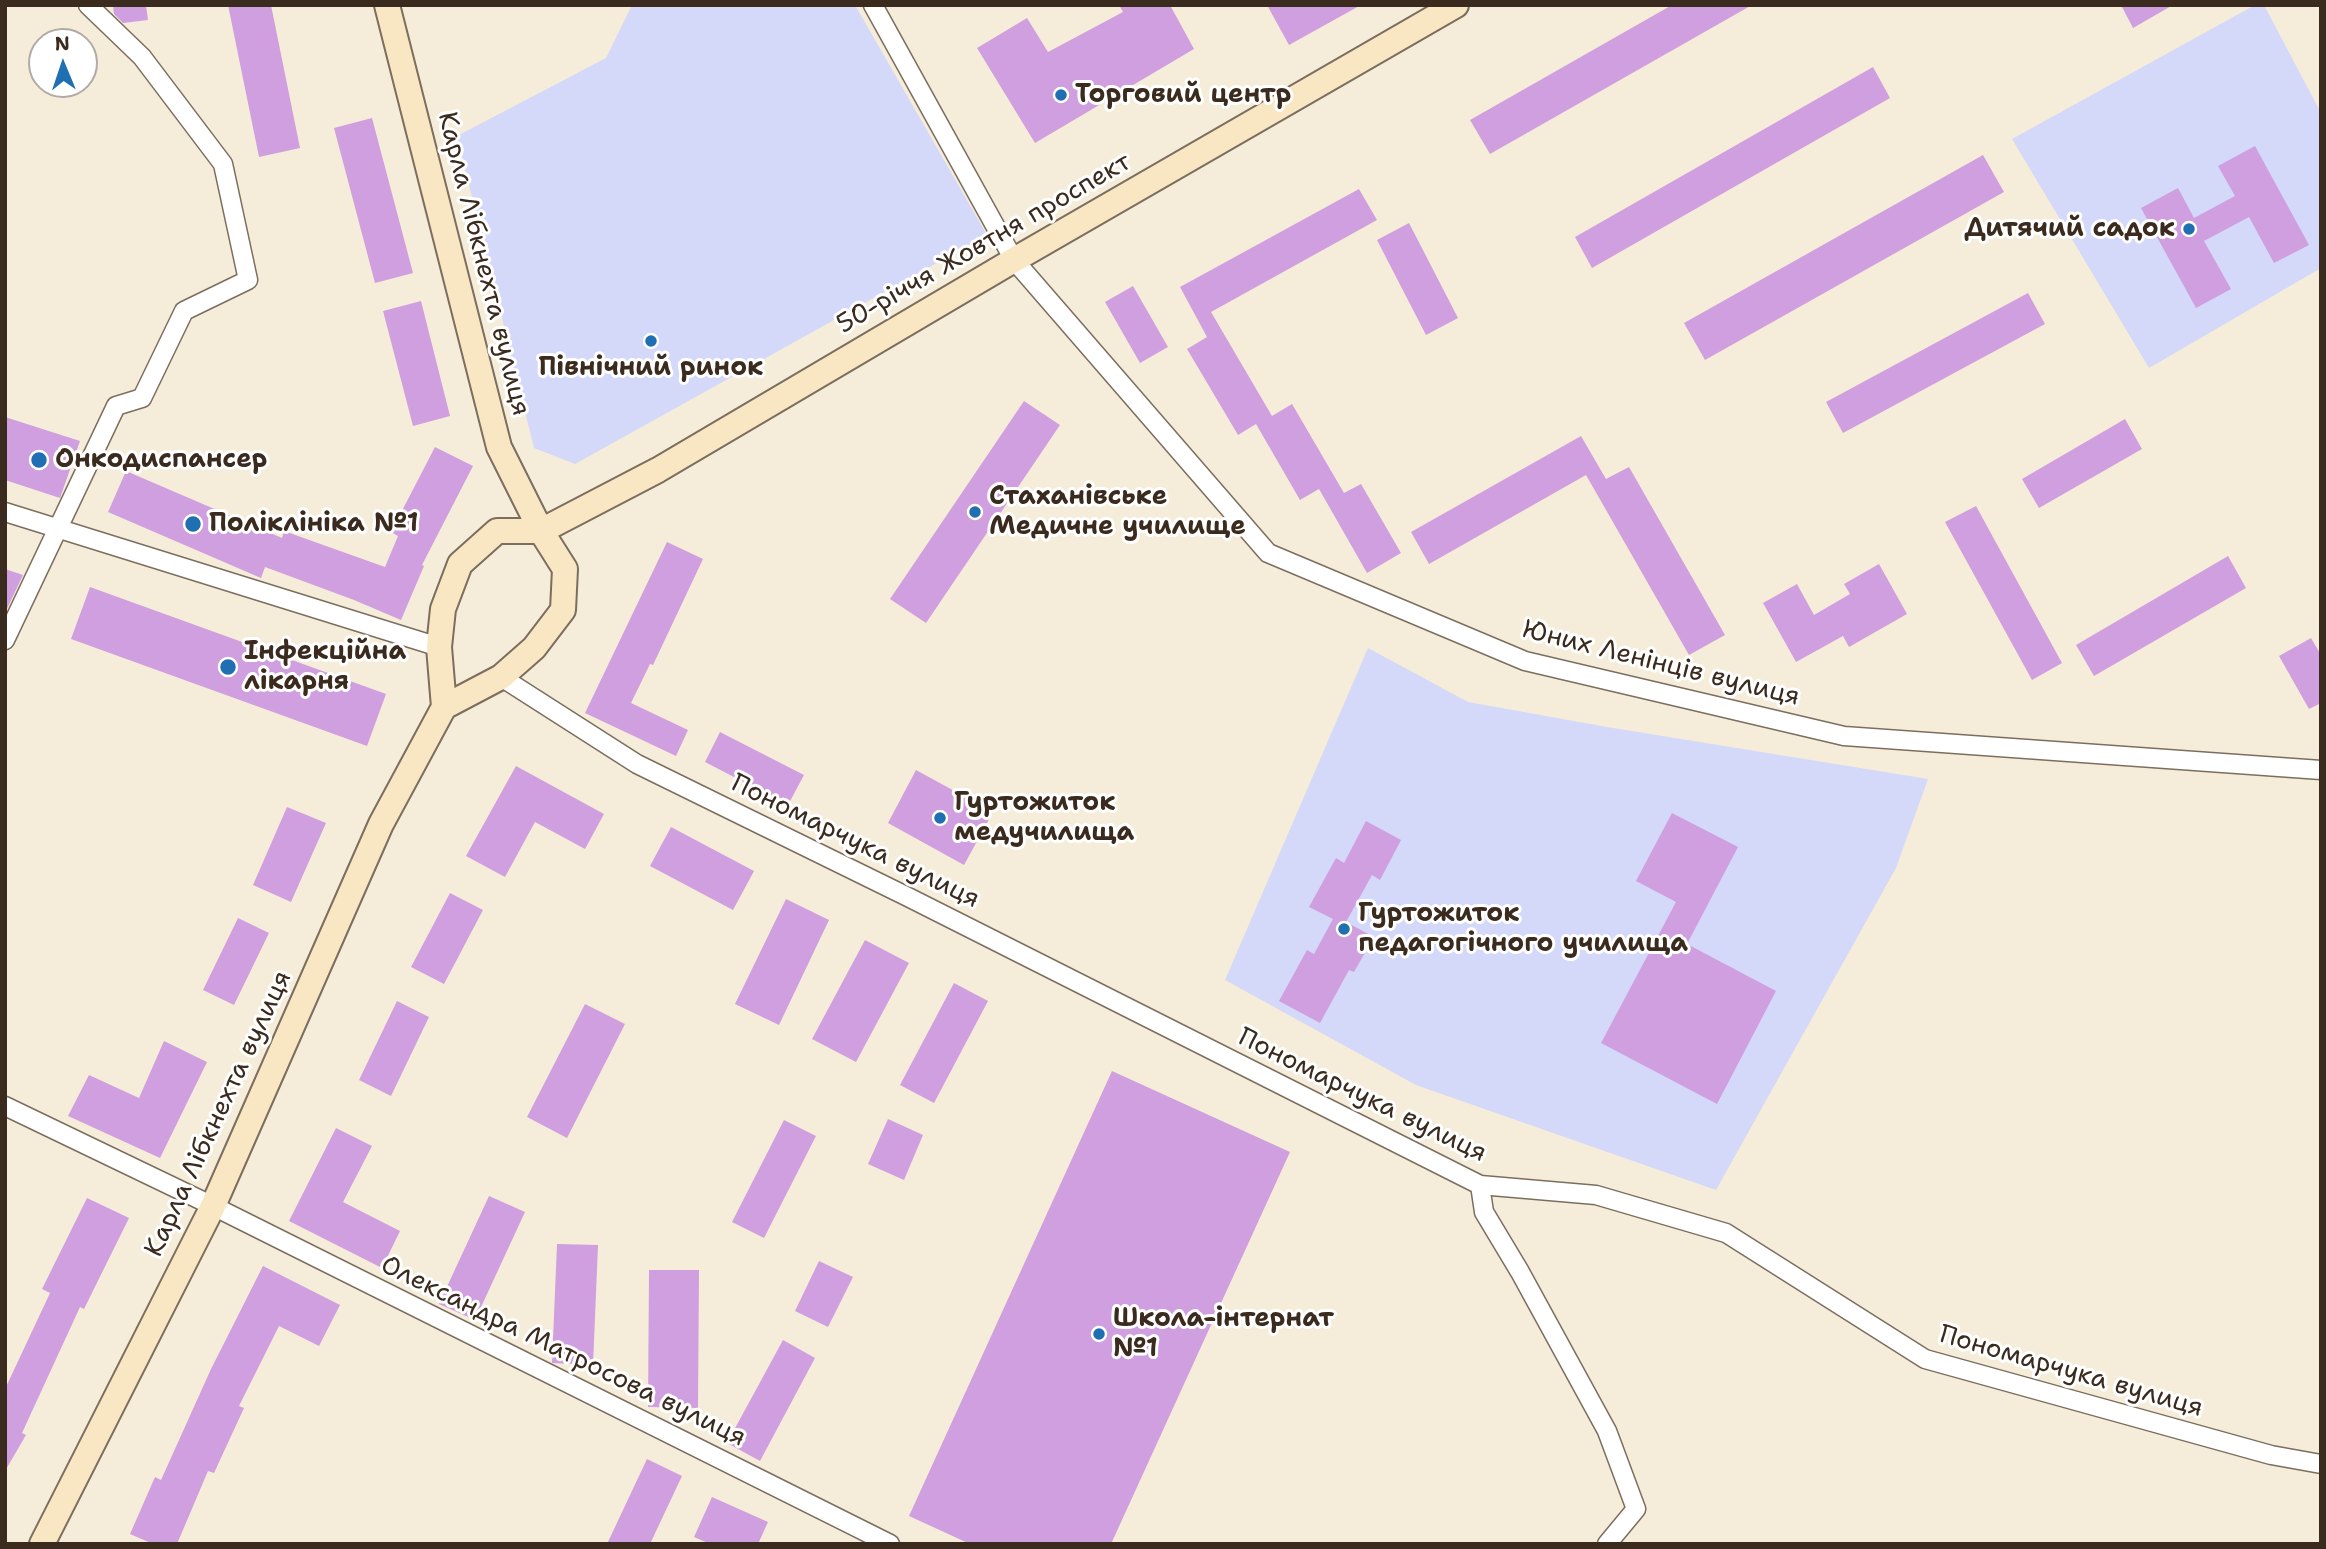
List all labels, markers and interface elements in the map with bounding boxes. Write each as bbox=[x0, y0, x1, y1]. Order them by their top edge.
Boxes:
north arrow bbox=[28, 28, 98, 98]
text: N bbox=[54, 31, 70, 56]
place label: Торговий центр bbox=[1075, 79, 1291, 111]
marker: Торговий центр bbox=[1053, 87, 1069, 103]
street label: Карла Лібкнехта вулиця bbox=[430, 109, 536, 419]
street label: 50-річчя Жовтня проспект bbox=[831, 147, 1137, 341]
place label: Дитячий садок bbox=[1964, 213, 2175, 245]
marker: Дитячий садок bbox=[2181, 221, 2197, 237]
marker: Північний ринок bbox=[643, 333, 659, 349]
place label: Північний ринок bbox=[539, 352, 763, 384]
place label: Онкодиспансер bbox=[55, 444, 267, 476]
marker: Онкодиспансер bbox=[29, 450, 49, 470]
place label: Стаханівське Медичне училище bbox=[989, 481, 1246, 542]
marker: Стаханівське Медичне училище bbox=[967, 504, 983, 520]
place label: Поліклініка №1 bbox=[209, 508, 418, 540]
marker: Поліклініка №1 bbox=[183, 514, 203, 534]
street label: Юних Ленінців вулиця bbox=[1519, 614, 1803, 714]
place label: Інфекційна лікарня bbox=[244, 636, 406, 698]
marker: Інфекційна лікарня bbox=[218, 657, 238, 677]
street label: Пономарчука вулиця bbox=[726, 768, 984, 916]
place label: Гуртожиток медучилища bbox=[954, 787, 1134, 848]
marker: Гуртожиток медучилища bbox=[932, 810, 948, 826]
place label: Гуртожиток педагогічного училища bbox=[1358, 898, 1688, 960]
marker: Гуртожиток педагогічного училища bbox=[1336, 921, 1352, 937]
street label: Карла Лібкнехта вулиця bbox=[139, 966, 299, 1262]
street label: Пономарчука вулиця bbox=[1233, 1022, 1491, 1170]
street label: Олександра Матросова вулиця bbox=[375, 1250, 751, 1454]
place label: Школа-інтернат №1 bbox=[1113, 1303, 1334, 1364]
street label: Пономарчука вулиця bbox=[1936, 1319, 2206, 1425]
marker: Школа-інтернат №1 bbox=[1091, 1326, 1107, 1342]

